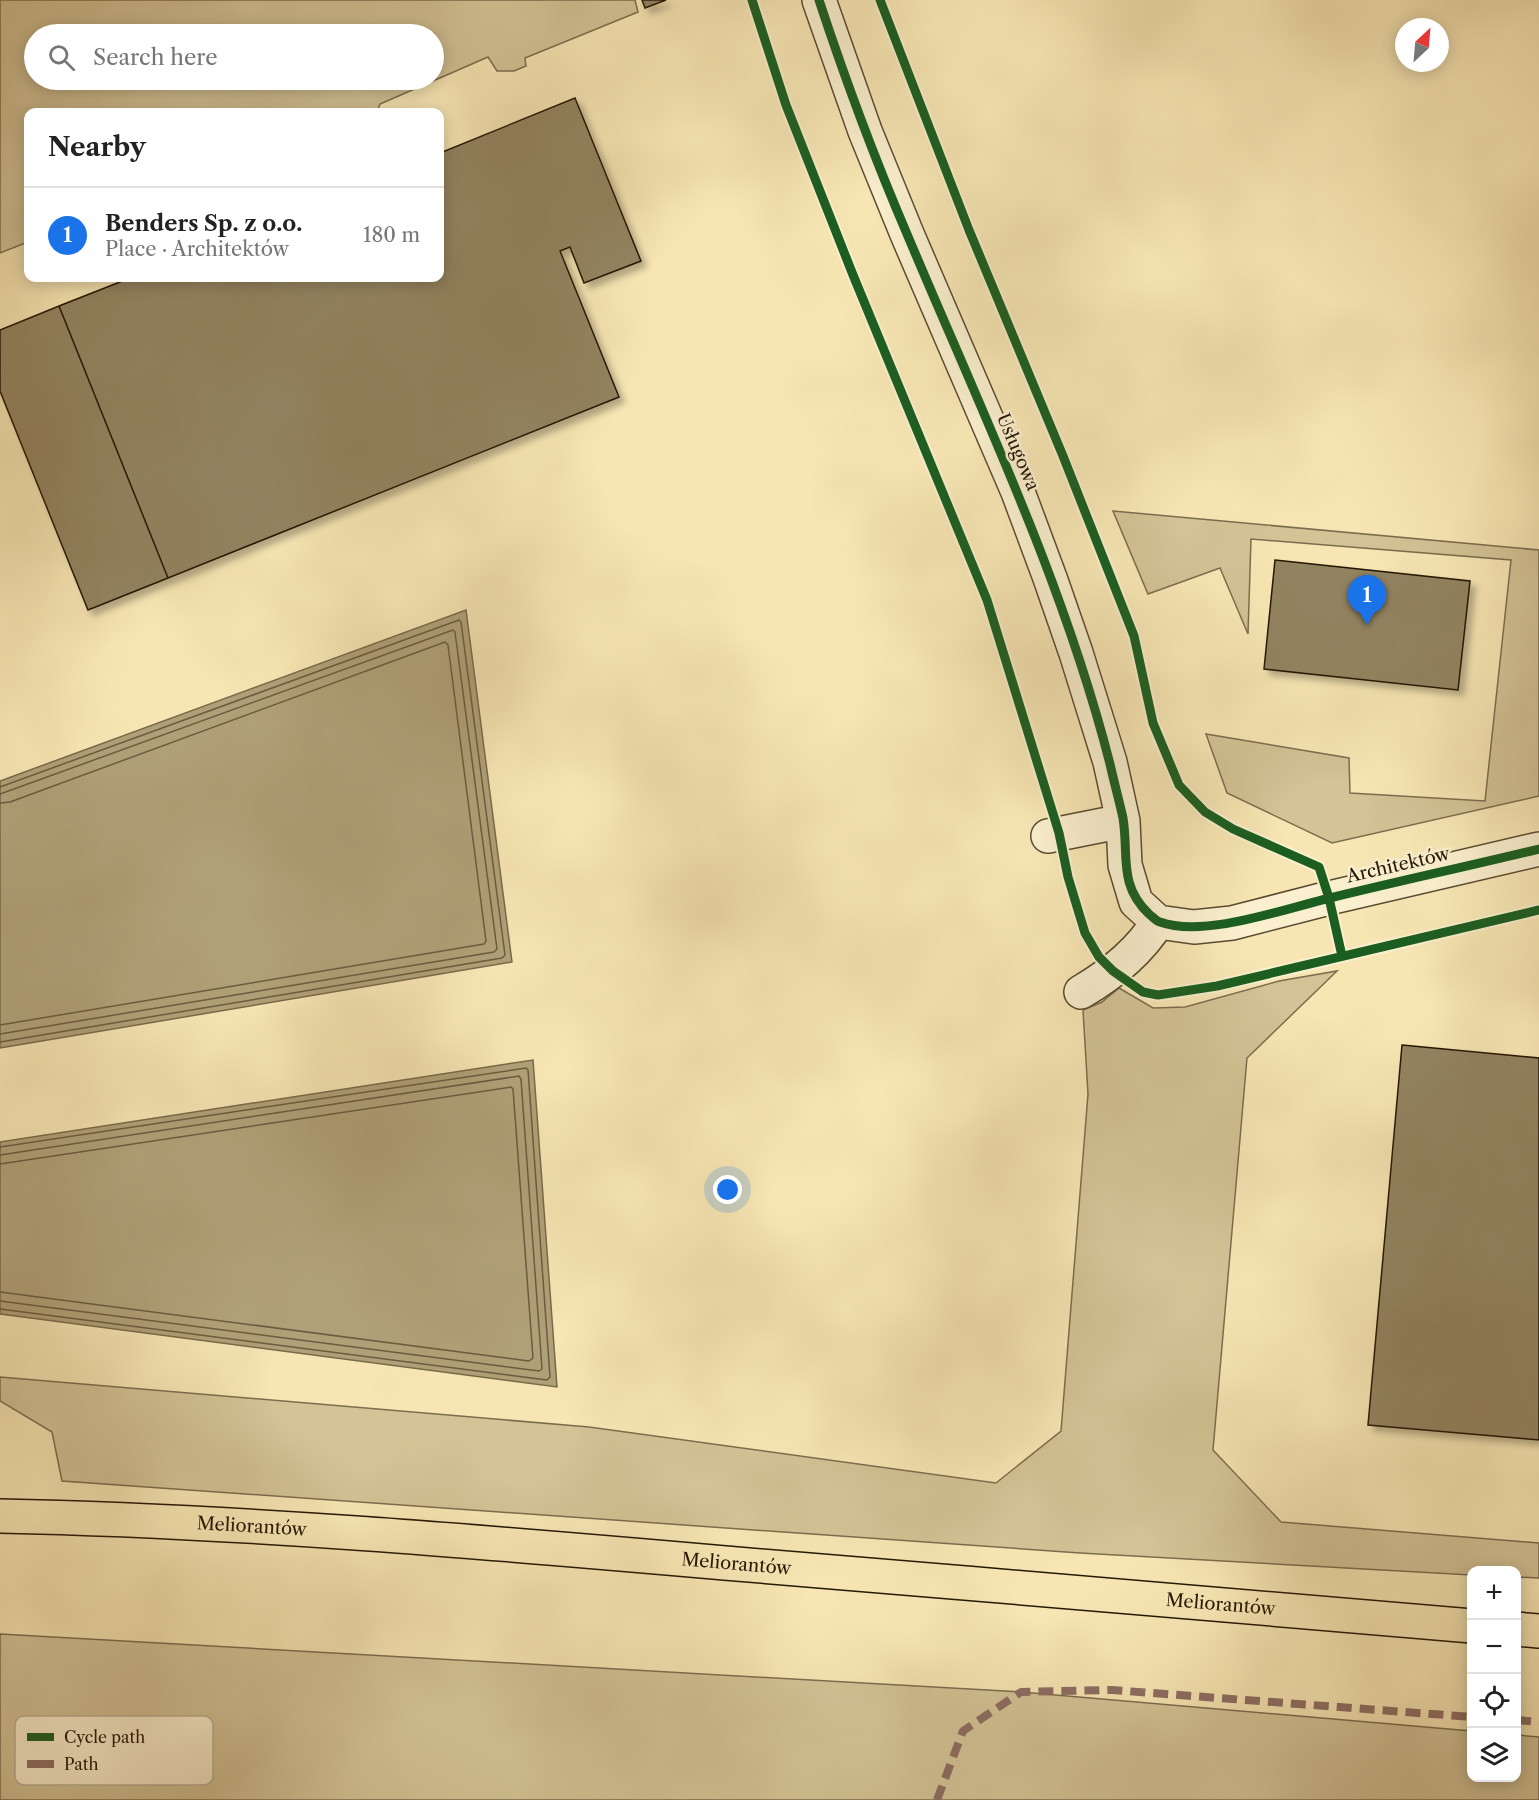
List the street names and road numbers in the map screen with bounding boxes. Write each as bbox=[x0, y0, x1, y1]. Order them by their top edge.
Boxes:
street label: Usługowa bbox=[992, 410, 1044, 494]
street label: Architektów bbox=[1343, 842, 1453, 888]
street label: Meliorantów bbox=[196, 1512, 308, 1541]
street label: Meliorantów bbox=[681, 1548, 793, 1580]
street label: Meliorantów bbox=[1165, 1589, 1277, 1620]

